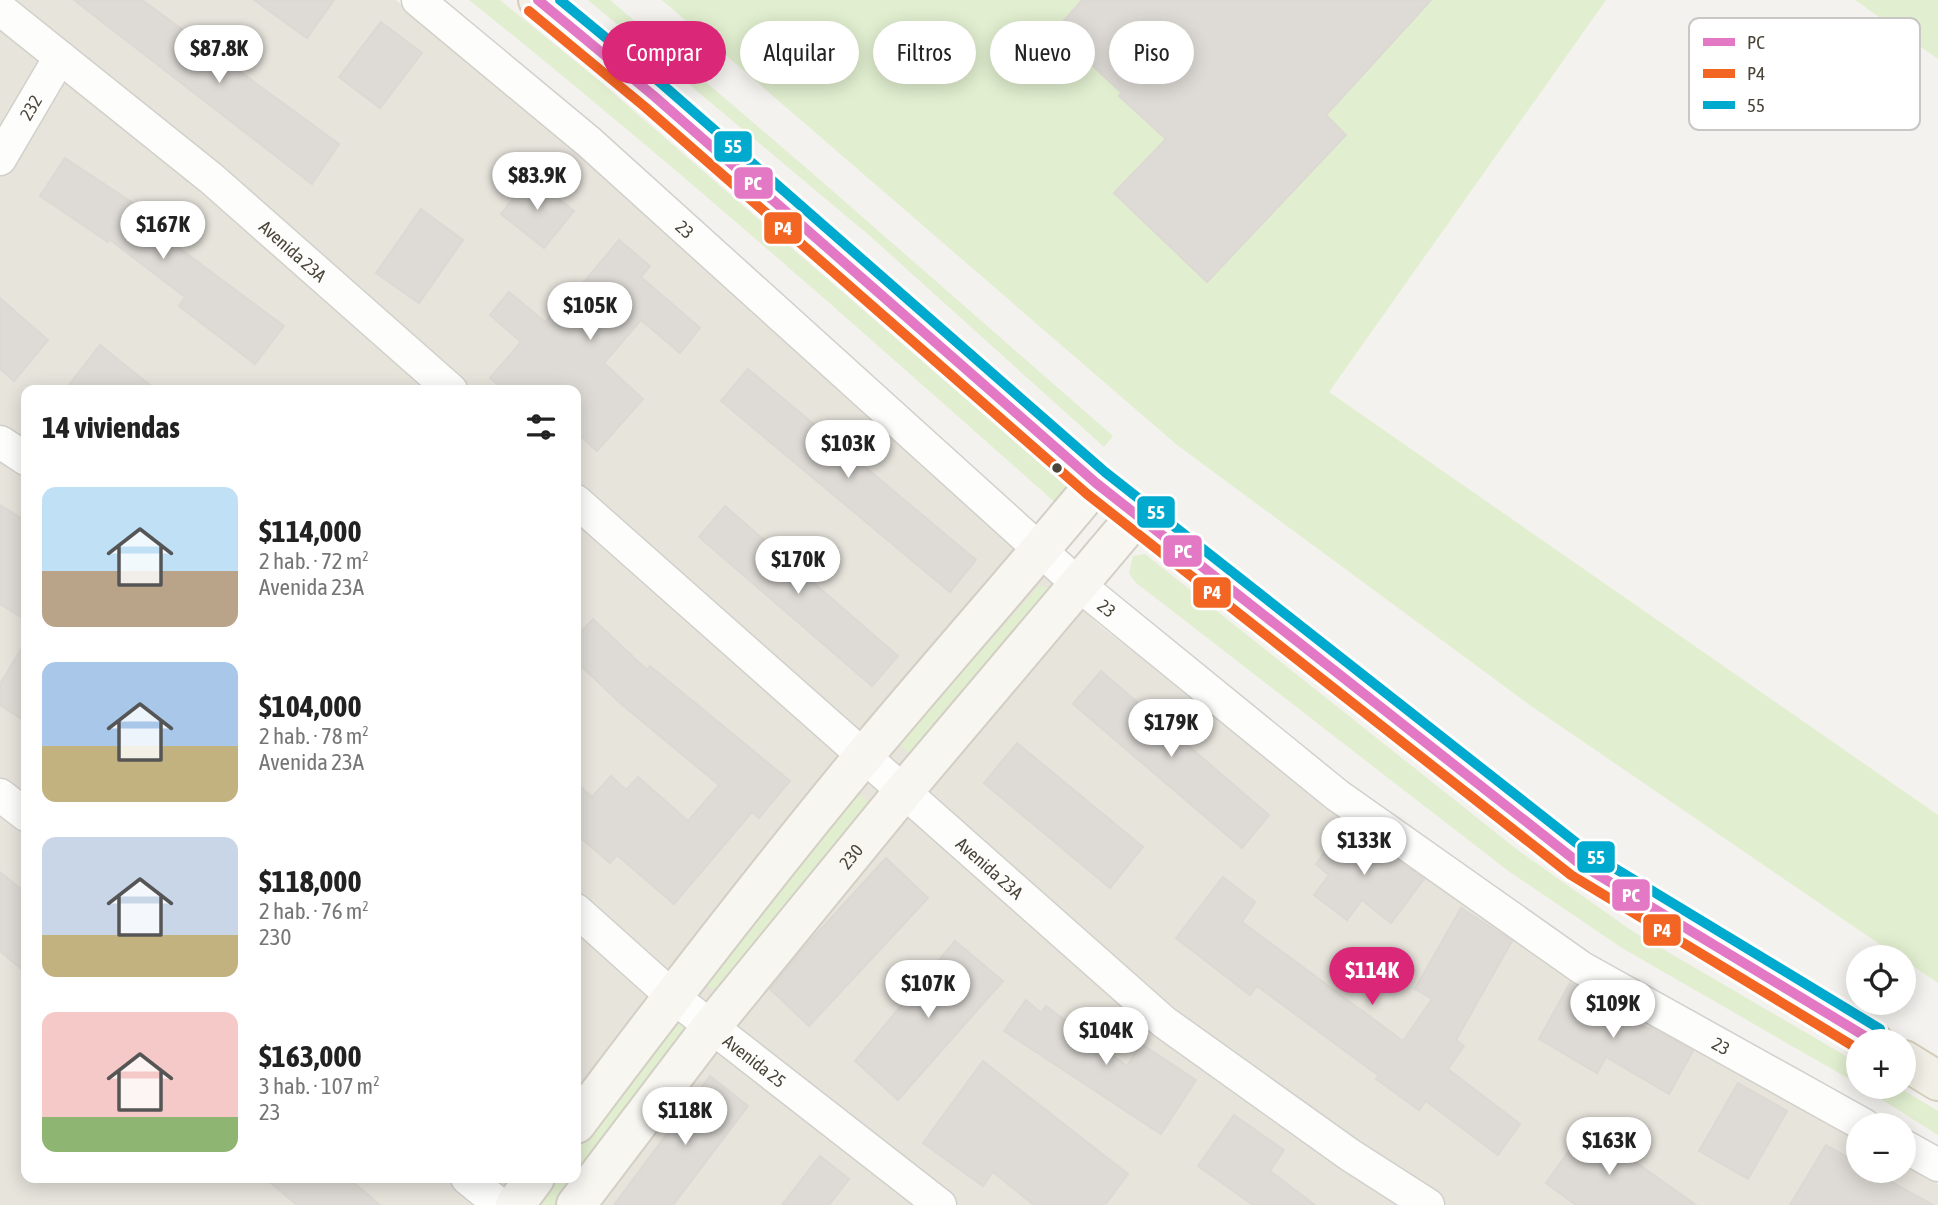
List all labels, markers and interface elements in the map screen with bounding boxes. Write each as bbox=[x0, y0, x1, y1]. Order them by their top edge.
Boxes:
legend bbox=[1689, 18, 1920, 130]
chip: Comprar bbox=[602, 21, 726, 84]
chip: Alquilar bbox=[740, 21, 859, 84]
chip: Filtros bbox=[873, 21, 976, 84]
chip: Nuevo bbox=[990, 21, 1095, 84]
chip: Piso bbox=[1109, 21, 1194, 84]
pin: $87.8K bbox=[162, 25, 276, 85]
text: PC bbox=[1747, 31, 1765, 53]
text: $87.8K bbox=[190, 35, 248, 61]
text: P4 bbox=[1747, 62, 1765, 84]
street label: 232 bbox=[15, 91, 46, 124]
text: 55 bbox=[1747, 94, 1765, 116]
line badge: 55 bbox=[713, 130, 753, 163]
text: 55 bbox=[724, 135, 742, 157]
pin: $83.9K bbox=[480, 152, 594, 212]
text: $83.9K bbox=[508, 162, 566, 188]
line badge: PC bbox=[733, 166, 774, 200]
text: PC bbox=[744, 172, 762, 194]
pin: $167K bbox=[114, 202, 212, 261]
text: $167K bbox=[136, 211, 190, 237]
line badge: P4 bbox=[763, 211, 803, 245]
street label: Avenida 23A bbox=[255, 216, 331, 286]
street label: 23 bbox=[672, 216, 699, 242]
text: P4 bbox=[774, 217, 792, 239]
pin: $105K bbox=[541, 282, 639, 342]
text: $105K bbox=[563, 292, 617, 318]
icon: filters bbox=[522, 408, 560, 446]
text: 14 viviendas bbox=[42, 410, 180, 444]
pin: $103K bbox=[799, 420, 897, 480]
text: $103K bbox=[821, 430, 875, 456]
unlabelled marker bbox=[1050, 461, 1064, 475]
line badge: 55 bbox=[1136, 495, 1176, 529]
text: 55 bbox=[1147, 501, 1165, 523]
text: $114,000 bbox=[259, 514, 362, 548]
icon: home bbox=[98, 515, 182, 599]
line badge: PC bbox=[1162, 534, 1203, 568]
pin: $170K bbox=[749, 536, 847, 596]
text: PC bbox=[1174, 540, 1192, 562]
text: $170K bbox=[771, 546, 825, 572]
text: 2 hab. · 72 m² bbox=[259, 548, 369, 574]
text: Avenida 23A bbox=[259, 574, 364, 600]
line badge: P4 bbox=[1192, 576, 1232, 609]
text: P4 bbox=[1203, 581, 1221, 603]
street label: 23 bbox=[1094, 594, 1120, 621]
text: $104,000 bbox=[259, 689, 362, 723]
icon: home bbox=[98, 690, 182, 774]
pin: $179K bbox=[1122, 700, 1220, 759]
text: $179K bbox=[1144, 709, 1198, 735]
text: 2 hab. · 78 m² bbox=[259, 723, 369, 749]
text: Avenida 23A bbox=[259, 749, 364, 775]
pin: $133K bbox=[1315, 818, 1413, 877]
text: $133K bbox=[1337, 827, 1391, 853]
street label: Avenida 23A bbox=[952, 833, 1028, 903]
street label: 230 bbox=[834, 840, 867, 873]
line badge: 55 bbox=[1576, 840, 1616, 874]
text: 55 bbox=[1587, 846, 1605, 868]
text: $118,000 bbox=[259, 864, 362, 898]
icon: home bbox=[98, 865, 182, 949]
line badge: PC bbox=[1611, 878, 1651, 912]
text: PC bbox=[1622, 884, 1640, 906]
text: 2 hab. · 76 m² bbox=[259, 898, 369, 924]
line badge: P4 bbox=[1642, 913, 1682, 947]
text: P4 bbox=[1653, 919, 1671, 941]
text: 230 bbox=[259, 924, 291, 950]
map controls bbox=[1846, 945, 1916, 1183]
button: locate bbox=[1846, 945, 1916, 1015]
pin: $114K bbox=[1323, 948, 1421, 1007]
text: $114K bbox=[1345, 957, 1399, 983]
pin: $107K bbox=[879, 960, 977, 1020]
text: $107K bbox=[901, 970, 955, 996]
pin: $109K bbox=[1564, 981, 1662, 1040]
text: $109K bbox=[1586, 990, 1640, 1016]
pin: $104K bbox=[1057, 1007, 1155, 1067]
text: $104K bbox=[1079, 1017, 1133, 1043]
button: + bbox=[1846, 1029, 1916, 1099]
street label: Avenida 25 bbox=[719, 1030, 790, 1092]
street label: 23 bbox=[1709, 1032, 1734, 1059]
text: $163,000 bbox=[259, 1039, 362, 1073]
icon: home bbox=[98, 1040, 182, 1124]
text: 3 hab. · 107 m² bbox=[259, 1073, 380, 1099]
pin: $118K bbox=[636, 1088, 734, 1147]
text: $118K bbox=[658, 1097, 712, 1123]
text: 23 bbox=[259, 1099, 281, 1125]
button: − bbox=[1846, 1113, 1916, 1183]
pin: $163K bbox=[1560, 1118, 1658, 1177]
text: $163K bbox=[1582, 1127, 1636, 1153]

